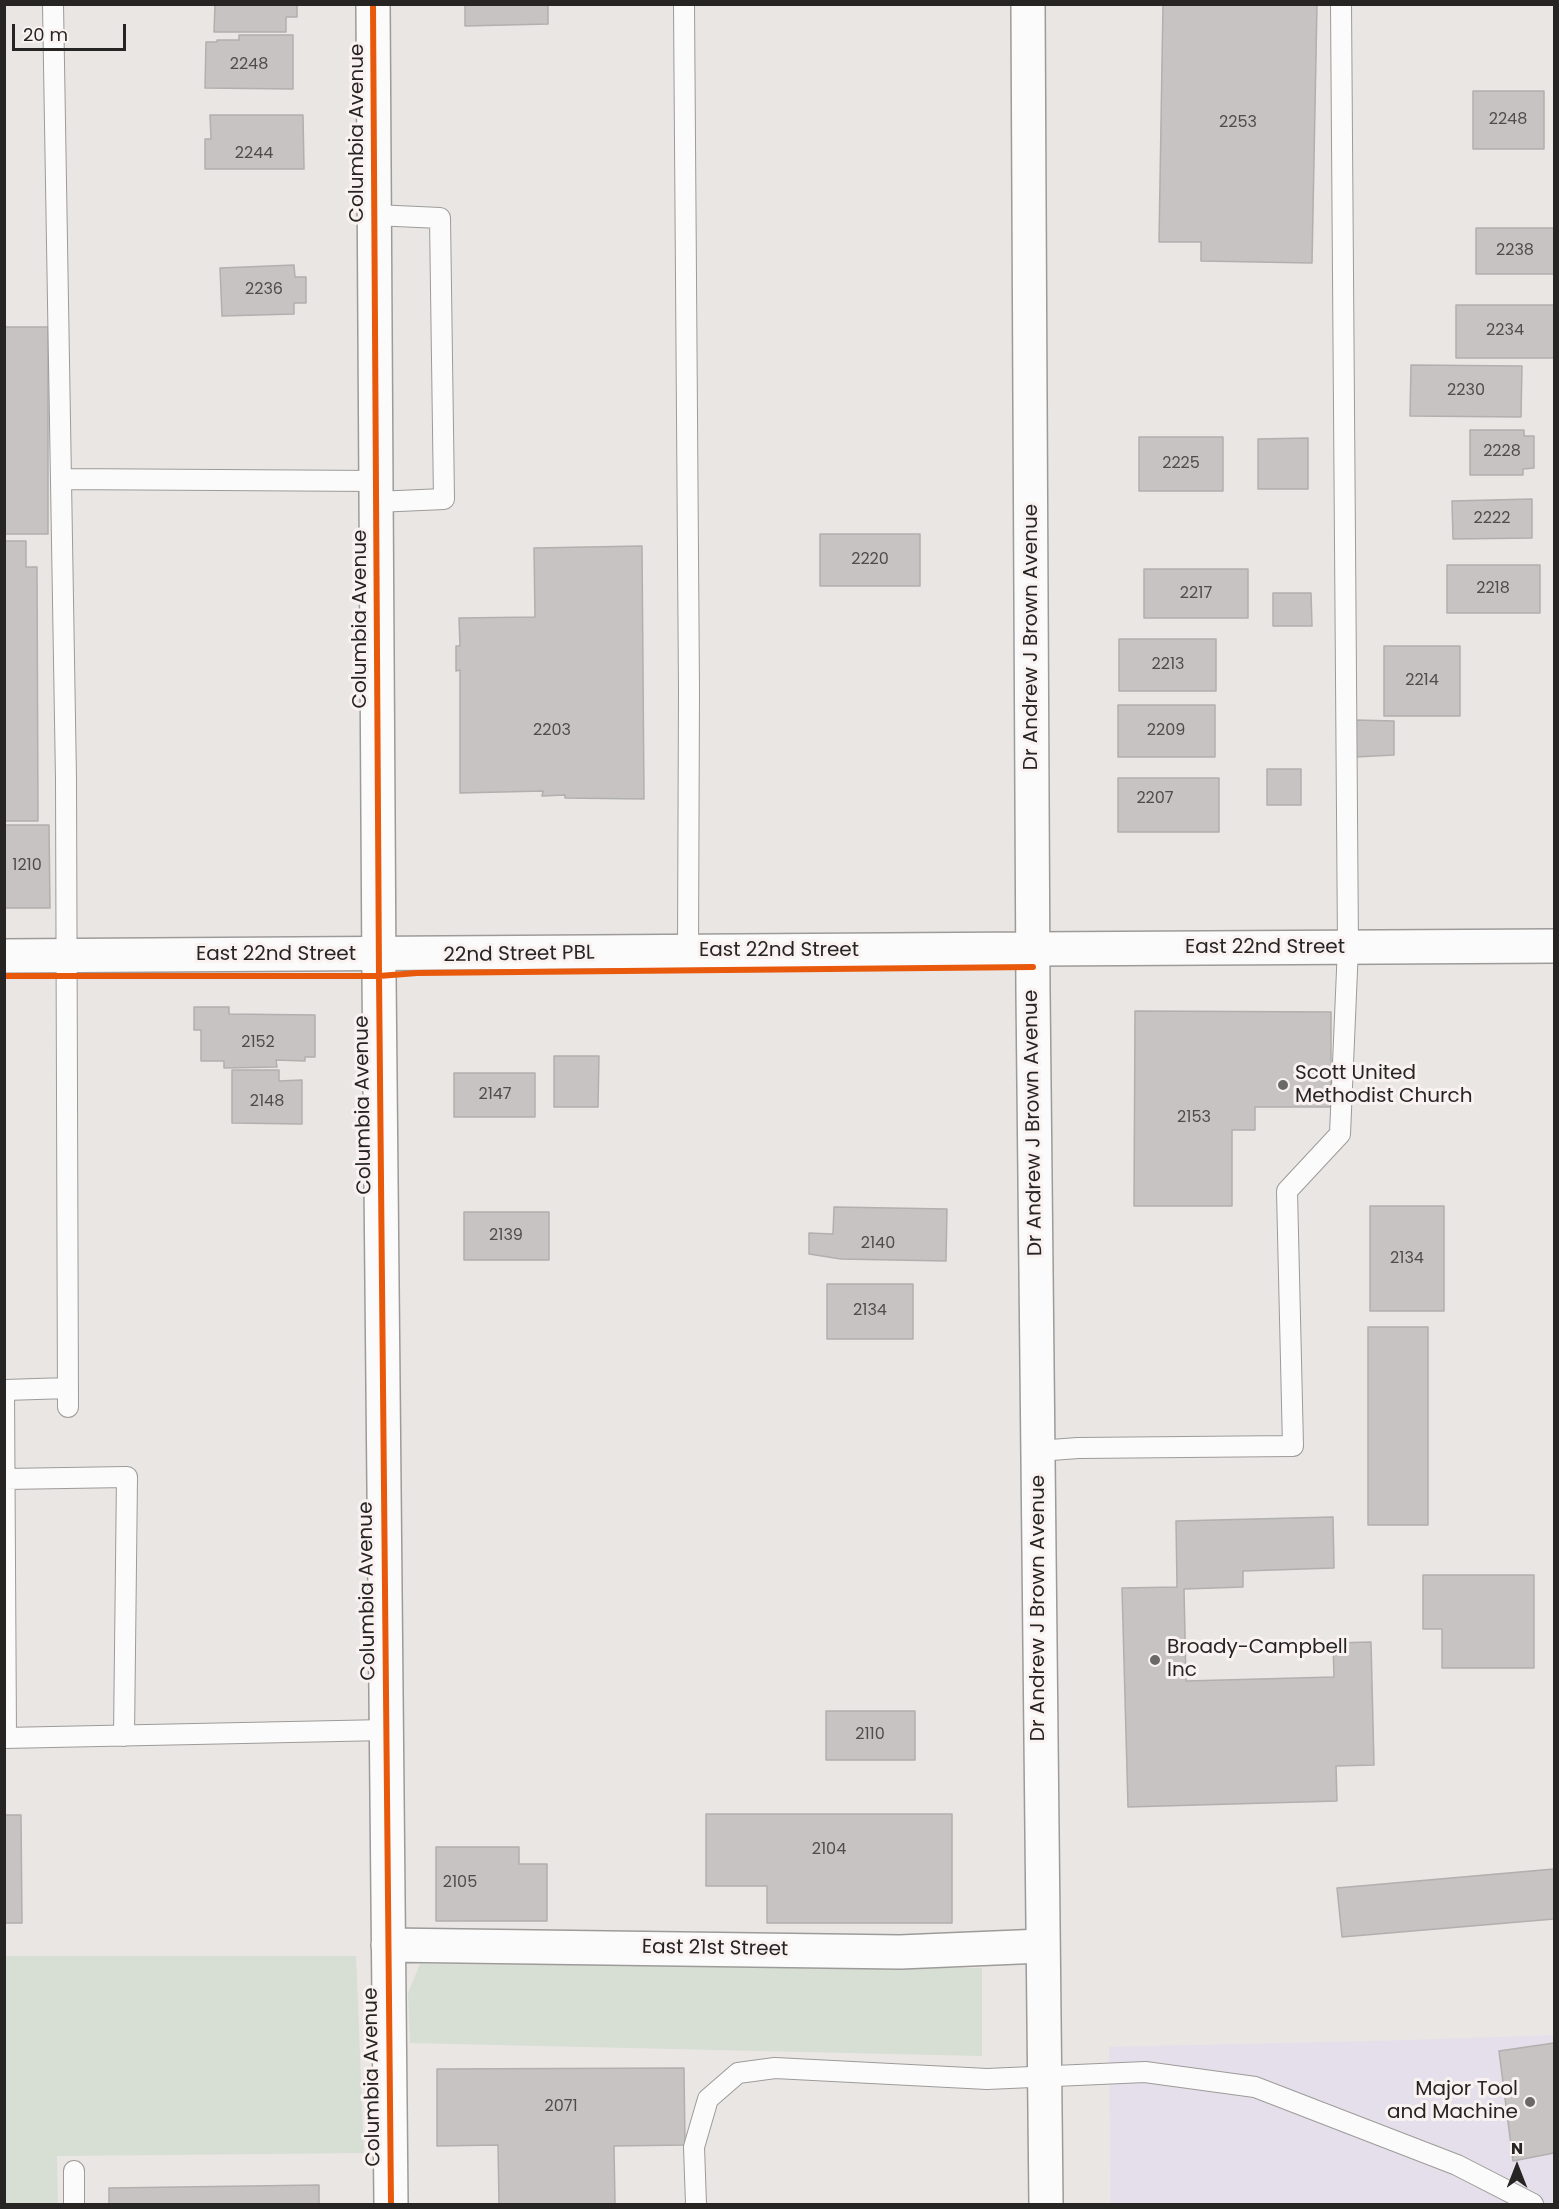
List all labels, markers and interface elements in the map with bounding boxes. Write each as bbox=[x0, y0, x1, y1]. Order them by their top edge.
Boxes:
scale bar bbox=[15, 12, 129, 50]
text: 20 m bbox=[23, 22, 68, 47]
street label: Columbia Avenue bbox=[346, 44, 370, 222]
house number: 2248 bbox=[230, 55, 268, 75]
house number: 2248 bbox=[1489, 110, 1527, 130]
house number: 2253 bbox=[1219, 113, 1257, 133]
house number: 2244 bbox=[235, 144, 273, 164]
house number: 2238 bbox=[1496, 241, 1534, 261]
house number: 2236 bbox=[245, 280, 283, 300]
house number: 2234 bbox=[1486, 321, 1524, 341]
house number: 2230 bbox=[1447, 381, 1485, 401]
house number: 2228 bbox=[1483, 442, 1521, 462]
house number: 2225 bbox=[1162, 454, 1200, 474]
street label: Dr Andrew J Brown Avenue bbox=[1020, 504, 1044, 770]
house number: 2222 bbox=[1474, 509, 1510, 529]
street label: Columbia Avenue bbox=[349, 530, 373, 708]
house number: 2220 bbox=[851, 550, 889, 570]
house number: 2218 bbox=[1476, 579, 1510, 599]
house number: 2217 bbox=[1180, 584, 1212, 604]
house number: 2213 bbox=[1152, 655, 1184, 675]
house number: 2214 bbox=[1405, 671, 1439, 691]
house number: 2203 bbox=[533, 721, 571, 741]
house number: 2209 bbox=[1147, 721, 1185, 741]
house number: 2207 bbox=[1136, 789, 1174, 809]
house number: 1210 bbox=[12, 856, 42, 876]
street label: East 22nd Street bbox=[1185, 936, 1345, 960]
street label: East 22nd Street bbox=[699, 939, 859, 963]
street label: 22nd Street PBL bbox=[443, 942, 595, 968]
street label: East 22nd Street bbox=[196, 943, 356, 967]
street label: Dr Andrew J Brown Avenue bbox=[1020, 990, 1048, 1256]
street label: Columbia Avenue bbox=[350, 1015, 378, 1195]
house number: 2152 bbox=[241, 1033, 275, 1053]
place label: Scott United Methodist Church bbox=[1295, 1062, 1472, 1109]
marker: Scott United Methodist Church bbox=[1276, 1078, 1290, 1092]
house number: 2147 bbox=[478, 1085, 512, 1105]
house number: 2148 bbox=[250, 1092, 284, 1112]
house number: 2153 bbox=[1177, 1108, 1211, 1128]
house number: 2139 bbox=[489, 1226, 523, 1246]
house number: 2140 bbox=[861, 1234, 895, 1254]
house number: 2134 bbox=[1390, 1249, 1424, 1269]
house number: 2134 bbox=[853, 1301, 887, 1321]
street label: Dr Andrew J Brown Avenue bbox=[1027, 1475, 1051, 1741]
street label: Columbia Avenue bbox=[354, 1501, 382, 1681]
place label: Broady-Campbell Inc bbox=[1167, 1636, 1348, 1683]
marker: Broady-Campbell Inc bbox=[1148, 1653, 1162, 1667]
house number: 2110 bbox=[855, 1725, 885, 1745]
house number: 2104 bbox=[812, 1840, 846, 1860]
house number: 2105 bbox=[443, 1873, 477, 1893]
street label: East 21st Street bbox=[642, 1936, 788, 1962]
street label: Columbia Avenue bbox=[359, 1987, 387, 2167]
place label: Major Tool and Machine bbox=[1387, 2078, 1518, 2125]
marker: Major Tool and Machine bbox=[1523, 2095, 1537, 2109]
house number: 2071 bbox=[544, 2097, 578, 2117]
north arrow bbox=[1487, 2137, 1547, 2197]
text: N bbox=[1511, 2137, 1523, 2160]

